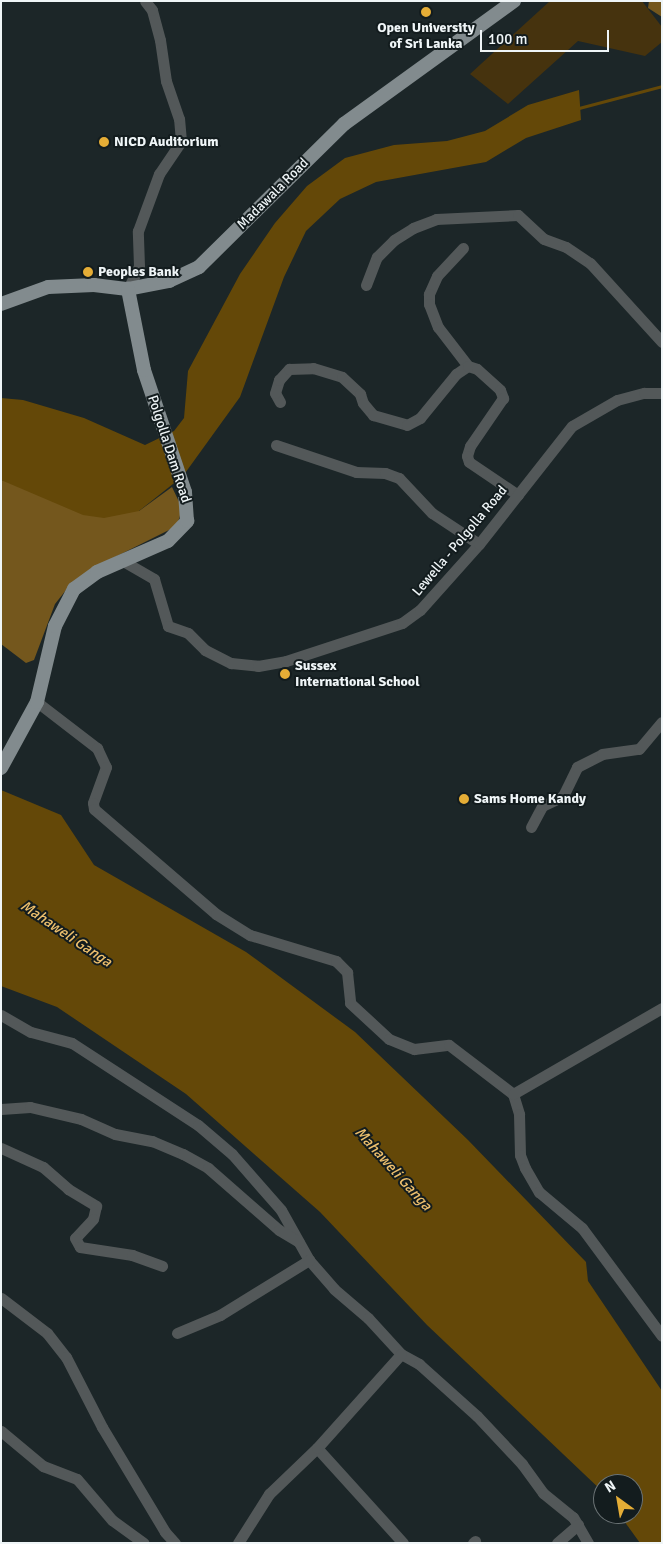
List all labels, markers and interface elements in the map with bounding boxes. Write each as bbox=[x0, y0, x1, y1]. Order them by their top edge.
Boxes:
marker: Open University of Sri Lanka bbox=[420, 6, 432, 18]
place label: Open University of Sri Lanka bbox=[377, 20, 475, 52]
scale bar bbox=[483, 20, 612, 52]
text: 100 m bbox=[488, 30, 528, 48]
place label: NICD Auditorium bbox=[114, 134, 219, 150]
marker: NICD Auditorium bbox=[98, 136, 110, 148]
street label: Madawala Road bbox=[234, 155, 312, 233]
place label: Peoples Bank bbox=[98, 264, 179, 280]
marker: Peoples Bank bbox=[82, 266, 94, 278]
street label: Polgolla Dam Road bbox=[144, 393, 194, 505]
street label: Lewella - Polgolla Road bbox=[409, 482, 511, 600]
place label: Sussex International School bbox=[295, 658, 420, 690]
marker: Sussex International School bbox=[279, 668, 291, 680]
place label: Sams Home Kandy bbox=[474, 791, 586, 807]
marker: Sams Home Kandy bbox=[458, 793, 470, 805]
water label: Mahaweli Ganga bbox=[17, 897, 115, 971]
water label: Mahaweli Ganga bbox=[351, 1124, 435, 1214]
north arrow bbox=[593, 1474, 643, 1524]
text: N bbox=[602, 1477, 619, 1496]

